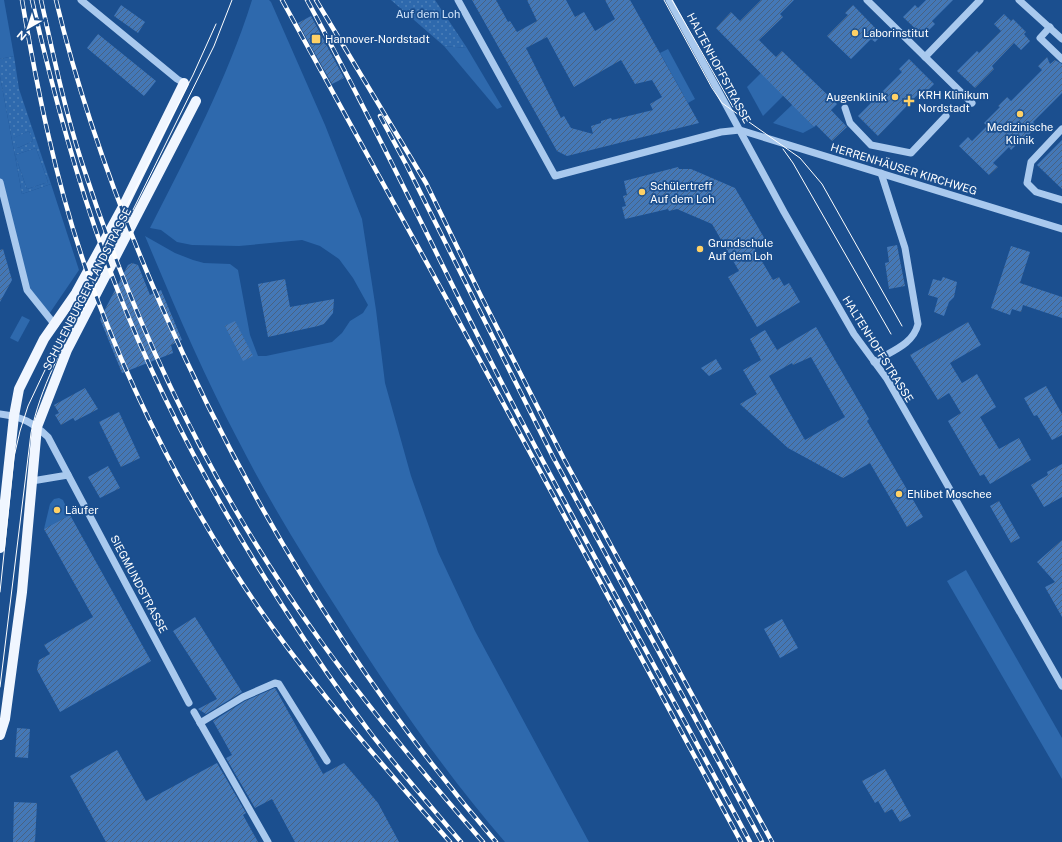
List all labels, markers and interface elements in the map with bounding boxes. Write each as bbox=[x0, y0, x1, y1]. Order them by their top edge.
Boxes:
north arrow bbox=[8, 8, 48, 48]
park label: Auf dem Loh bbox=[396, 8, 460, 20]
street label: HALTENHOFFSTRASSE bbox=[685, 11, 753, 125]
place label: Laborinstitut bbox=[863, 27, 929, 39]
text: N bbox=[15, 28, 29, 43]
marker: Laborinstitut bbox=[850, 28, 860, 38]
marker: Hannover-Nordstadt bbox=[310, 33, 322, 45]
place label: Hannover-Nordstadt bbox=[325, 33, 430, 45]
place label: KRH Klinikum Nordstadt bbox=[918, 89, 989, 114]
place label: Augenklinik bbox=[826, 91, 887, 103]
marker: Augenklinik bbox=[890, 92, 900, 102]
marker: KRH Klinikum Nordstadt bbox=[903, 95, 915, 107]
marker: Medizinische Klinik bbox=[1015, 109, 1025, 119]
place label: Medizinische Klinik bbox=[987, 121, 1053, 146]
street label: HERRENHÄUSER KIRCHWEG bbox=[829, 140, 979, 197]
place label: Schülertreff Auf dem Loh bbox=[650, 180, 715, 205]
marker: Schülertreff Auf dem Loh bbox=[637, 187, 647, 197]
street label: SCHULENBURGER LANDSTRASSE bbox=[41, 206, 133, 372]
place label: Grundschule Auf dem Loh bbox=[708, 237, 773, 262]
marker: Grundschule Auf dem Loh bbox=[695, 244, 705, 254]
street label: HALTENHOFFSTRASSE bbox=[840, 294, 916, 405]
place label: Ehlibet Moschee bbox=[907, 488, 992, 500]
marker: Ehlibet Moschee bbox=[894, 489, 904, 499]
place label: Läufer bbox=[65, 504, 98, 516]
marker: Läufer bbox=[52, 505, 62, 515]
street label: SIEGMUNDSTRASSE bbox=[108, 533, 170, 635]

